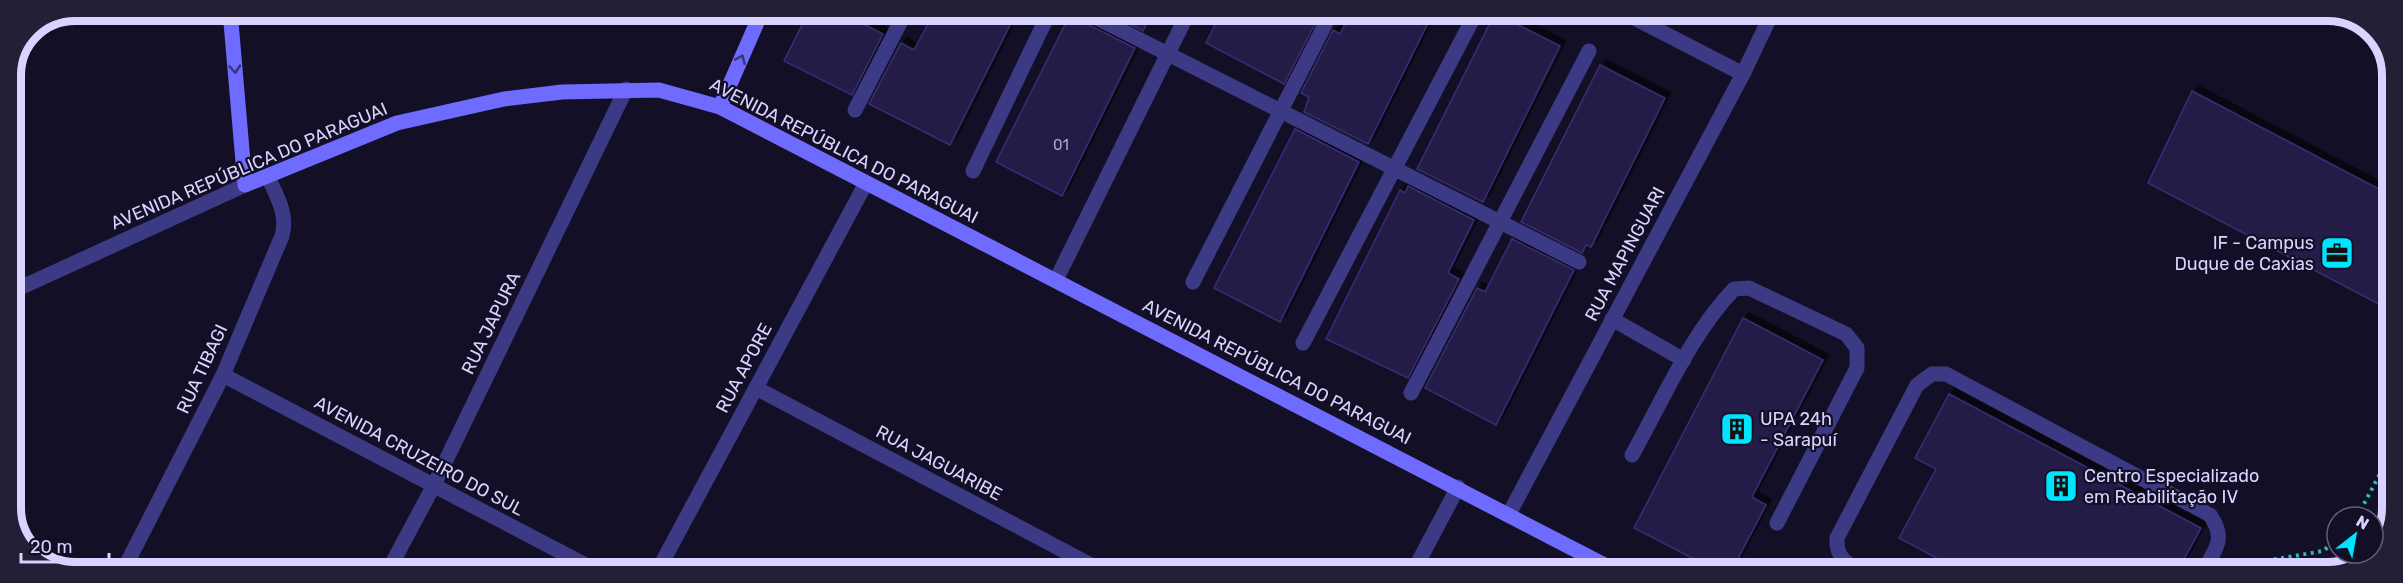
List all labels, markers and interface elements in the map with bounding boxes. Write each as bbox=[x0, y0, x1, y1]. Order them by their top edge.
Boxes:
one-way arrow bbox=[733, 54, 745, 65]
one-way arrow bbox=[228, 64, 241, 73]
street label: AVENIDA REPÚBLICA DO PARAGUAI bbox=[706, 73, 982, 229]
street label: AVENIDA REPÚBLICA DO PARAGUAI bbox=[107, 98, 391, 234]
house number: 01 bbox=[1053, 136, 1069, 154]
street label: RUA MAPINGUARI bbox=[1580, 183, 1670, 325]
place label: IF - Campus Duque de Caxias bbox=[2174, 232, 2314, 275]
office icon: IF - Campus Duque de Caxias bbox=[2319, 235, 2355, 271]
street label: RUA JAPURA bbox=[457, 268, 525, 378]
street label: AVENIDA REPÚBLICA DO PARAGUAI bbox=[1139, 294, 1415, 450]
street label: RUA APORE bbox=[711, 319, 777, 417]
street label: RUA TIBAGI bbox=[172, 321, 232, 417]
street label: AVENIDA CRUZEIRO DO SUL bbox=[311, 391, 527, 521]
place label: UPA 24h - Sarapuí bbox=[1760, 408, 1838, 451]
building icon: UPA 24h - Sarapuí bbox=[1719, 411, 1755, 447]
street label: RUA JAGUARIBE bbox=[872, 421, 1006, 505]
place label: Centro Especializado em Reabilitação IV bbox=[2084, 465, 2259, 508]
building icon: Centro Especializado em Reabilitação IV bbox=[2043, 468, 2079, 504]
north arrow bbox=[2325, 505, 2385, 565]
text: N bbox=[2353, 511, 2372, 534]
scale bar bbox=[21, 526, 110, 564]
text: 20 m bbox=[30, 536, 72, 558]

